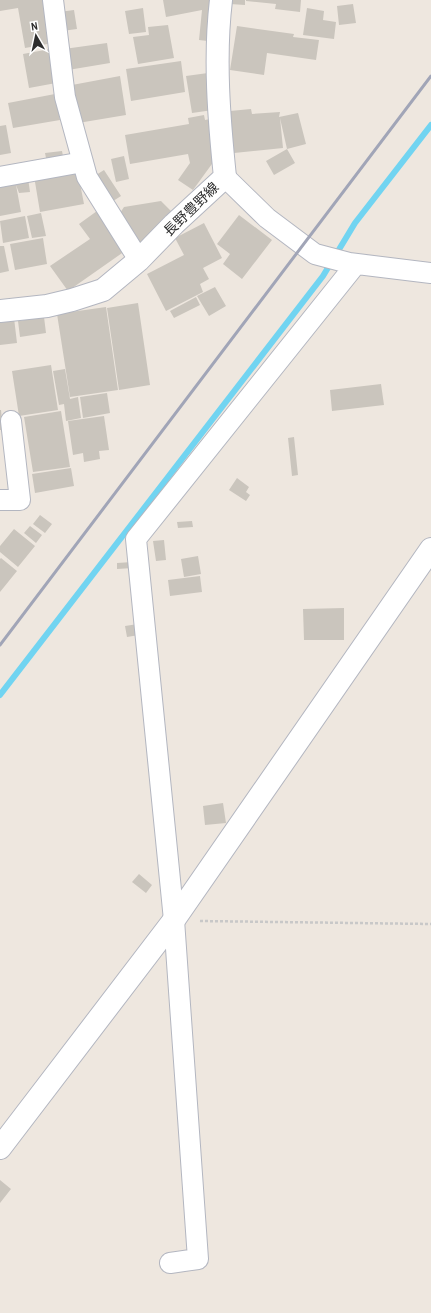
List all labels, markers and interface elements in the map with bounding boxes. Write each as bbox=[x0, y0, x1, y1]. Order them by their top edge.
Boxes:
north arrow bbox=[16, 16, 56, 56]
text: N bbox=[30, 19, 39, 34]
street label: 長野豊野線 bbox=[160, 178, 222, 240]

